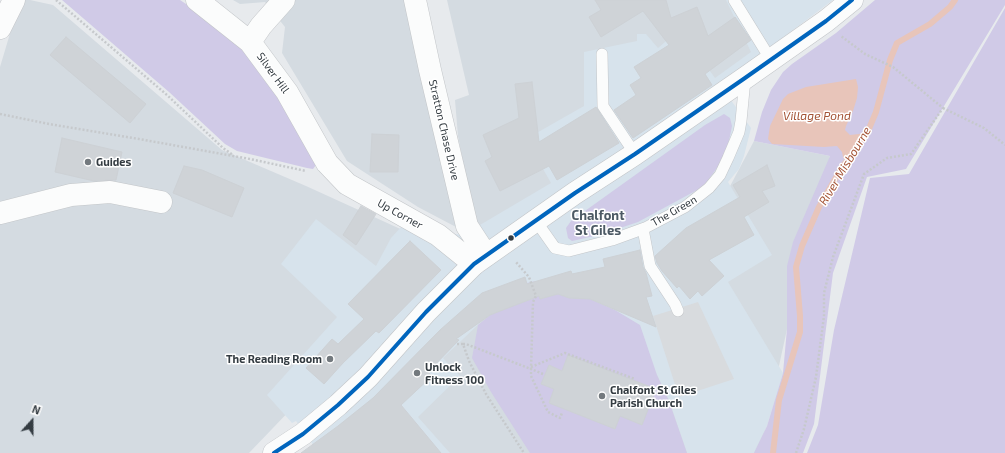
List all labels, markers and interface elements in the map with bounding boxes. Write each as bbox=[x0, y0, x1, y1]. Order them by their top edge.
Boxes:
street label: Silver Hill bbox=[254, 50, 292, 96]
street label: Stratton Chase Drive bbox=[426, 78, 462, 182]
water label: Village Pond bbox=[783, 109, 851, 123]
water label: River Misbourne bbox=[816, 124, 874, 208]
place label: Guides bbox=[96, 155, 131, 169]
marker: Guides bbox=[83, 157, 93, 167]
street label: The Green bbox=[649, 193, 699, 229]
street label: Up Corner bbox=[375, 196, 425, 232]
district label: Chalfont St Giles bbox=[571, 208, 625, 239]
unlabelled marker bbox=[506, 233, 516, 243]
place label: The Reading Room bbox=[226, 352, 322, 366]
marker: The Reading Room bbox=[325, 354, 335, 364]
place label: Unlock Fitness 100 bbox=[425, 360, 484, 386]
marker: Unlock Fitness 100 bbox=[412, 368, 422, 378]
place label: Chalfont St Giles Parish Church bbox=[610, 383, 696, 409]
marker: Chalfont St Giles Parish Church bbox=[597, 391, 607, 401]
north arrow bbox=[12, 401, 52, 441]
text: N bbox=[30, 402, 43, 417]

